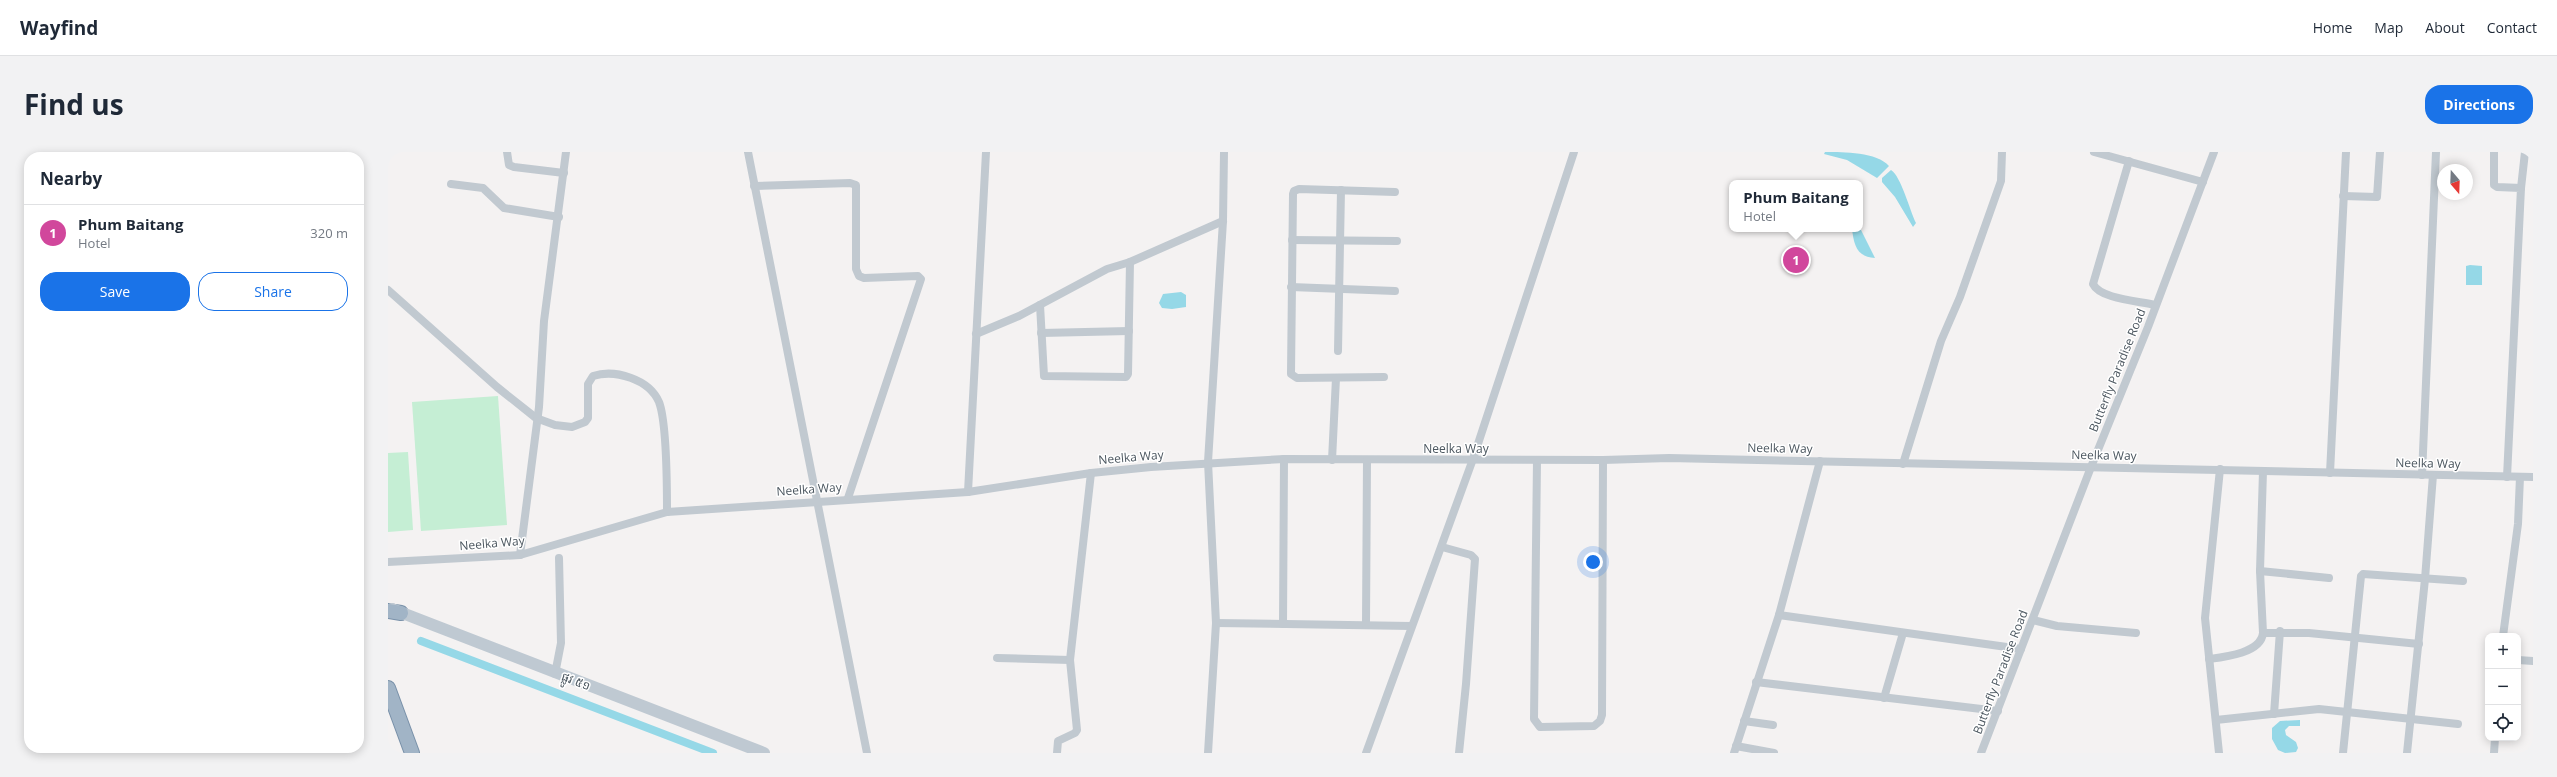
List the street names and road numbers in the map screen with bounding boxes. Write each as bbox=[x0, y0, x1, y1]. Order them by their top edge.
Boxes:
street label: Butterfly Paradise Road bbox=[2084, 306, 2150, 434]
street label: Neelka Way bbox=[1747, 439, 1814, 457]
street label: Neelka Way bbox=[1423, 440, 1490, 457]
street label: Neelka Way bbox=[1098, 446, 1165, 468]
street label: Neelka Way bbox=[2071, 446, 2138, 464]
street label: Neelka Way bbox=[2395, 454, 2462, 472]
street label: Neelka Way bbox=[776, 478, 843, 500]
street label: Neelka Way bbox=[459, 532, 526, 554]
street label: Butterfly Paradise Road bbox=[1968, 608, 2032, 736]
street label: ផ្លូវ ៥១ bbox=[558, 668, 593, 697]

